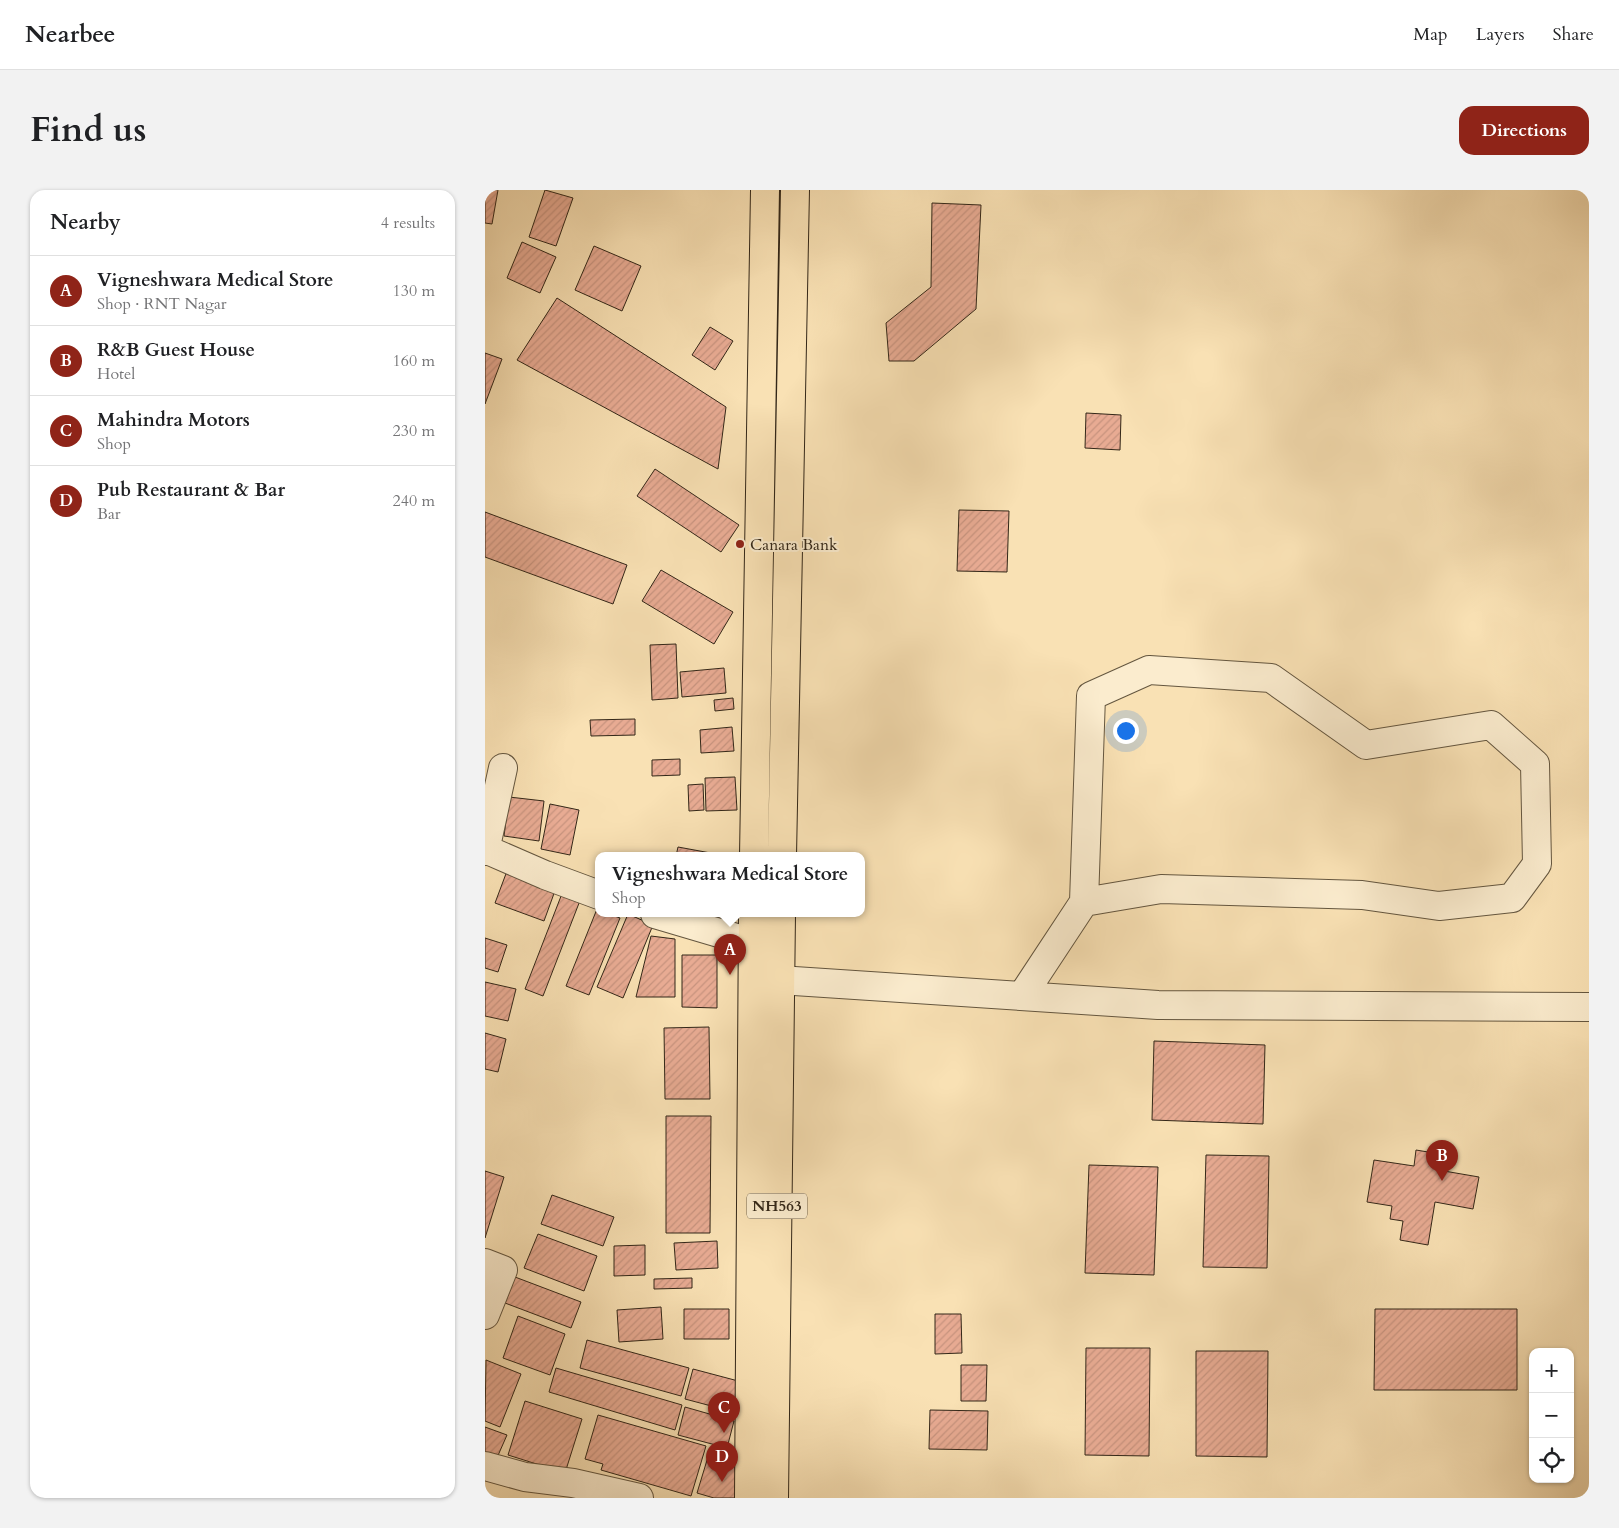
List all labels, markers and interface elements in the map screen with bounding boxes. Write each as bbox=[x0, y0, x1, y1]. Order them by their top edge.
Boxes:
text: Nearbee bbox=[25, 18, 115, 51]
text: Map bbox=[1413, 22, 1448, 47]
text: Layers bbox=[1476, 22, 1525, 47]
text: Share bbox=[1553, 22, 1594, 47]
text: Find us bbox=[30, 106, 146, 154]
button: Directions bbox=[1459, 106, 1589, 155]
text: Nearby bbox=[50, 208, 121, 237]
text: 4 results bbox=[381, 212, 435, 234]
text: Vigneshwara Medical Store bbox=[97, 267, 333, 293]
text: A bbox=[60, 280, 72, 302]
text: 130 m bbox=[393, 280, 435, 302]
text: Shop · RNT Nagar bbox=[97, 293, 227, 315]
text: R&B Guest House bbox=[97, 337, 255, 363]
text: B bbox=[60, 350, 72, 372]
text: 160 m bbox=[393, 350, 435, 372]
text: Hotel bbox=[97, 363, 135, 385]
text: Mahindra Motors bbox=[97, 407, 250, 433]
text: C bbox=[60, 420, 72, 442]
text: 230 m bbox=[393, 420, 435, 442]
text: Shop bbox=[97, 433, 131, 455]
text: Pub Restaurant & Bar bbox=[97, 477, 285, 503]
text: D bbox=[59, 490, 73, 512]
text: 240 m bbox=[393, 490, 435, 512]
text: Bar bbox=[97, 503, 121, 525]
place label: Canara Bank bbox=[750, 534, 838, 556]
marker: Canara Bank bbox=[734, 538, 746, 550]
your location bbox=[1113, 718, 1139, 744]
popup bbox=[595, 852, 865, 917]
text: Vigneshwara Medical Store bbox=[612, 861, 848, 887]
text: Shop bbox=[612, 887, 646, 909]
pin: A bbox=[714, 934, 746, 975]
pin: B bbox=[1426, 1140, 1458, 1181]
road number: NH563 bbox=[747, 1194, 807, 1218]
map controls bbox=[1529, 1348, 1574, 1483]
button: + bbox=[1529, 1348, 1574, 1393]
pin: C bbox=[708, 1392, 740, 1433]
button: − bbox=[1529, 1393, 1574, 1438]
button: locate bbox=[1529, 1438, 1574, 1483]
pin: D bbox=[706, 1441, 738, 1482]

